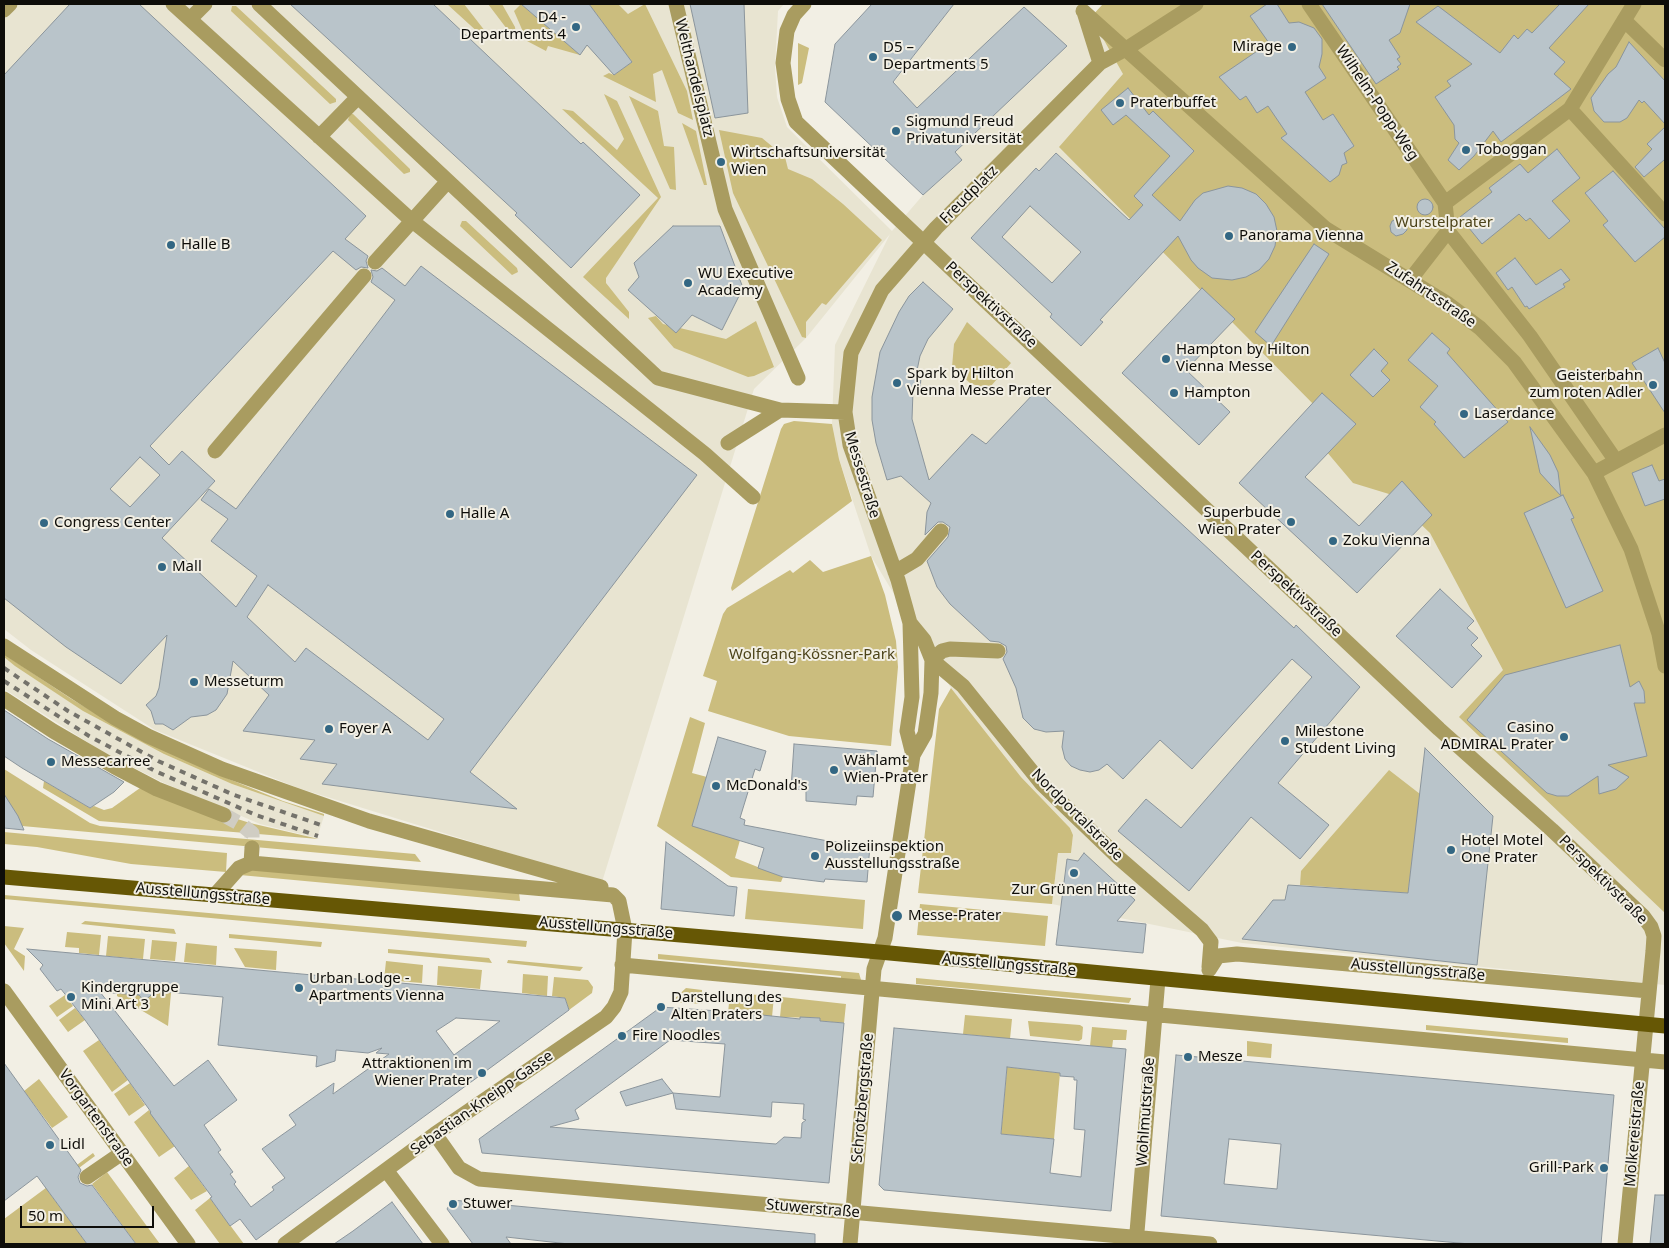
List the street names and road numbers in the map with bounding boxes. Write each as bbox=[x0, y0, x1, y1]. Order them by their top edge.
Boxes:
street label: Welthandelsplatz bbox=[671, 17, 717, 139]
street label: Wilhelm-Popp-Weg bbox=[1332, 42, 1422, 164]
street label: Freudplatz bbox=[936, 162, 1002, 228]
street label: Perspektivstraße bbox=[942, 258, 1040, 352]
street label: Zufahrtsstraße bbox=[1383, 258, 1479, 332]
street label: Messestraße bbox=[840, 429, 884, 521]
street label: Perspektivstraße bbox=[1247, 547, 1345, 641]
street label: Nordportalstraße bbox=[1027, 765, 1127, 865]
street label: Perspektivstraße bbox=[1555, 832, 1651, 928]
street label: Ausstellungsstraße bbox=[135, 879, 271, 909]
street label: Ausstellungsstraße bbox=[538, 913, 674, 943]
street label: Ausstellungsstraße bbox=[941, 950, 1077, 980]
street label: Ausstellungsstraße bbox=[1350, 955, 1486, 985]
street label: Schrotzbergstraße bbox=[848, 1032, 878, 1164]
street label: Sebastian-Kneipp-Gasse bbox=[407, 1047, 557, 1159]
street label: Wohlmutstraße bbox=[1133, 1057, 1159, 1167]
street label: Vorgartenstraße bbox=[55, 1066, 137, 1170]
street label: Molkereistraße bbox=[1621, 1080, 1649, 1188]
street label: Stuwerstraße bbox=[765, 1196, 861, 1222]

